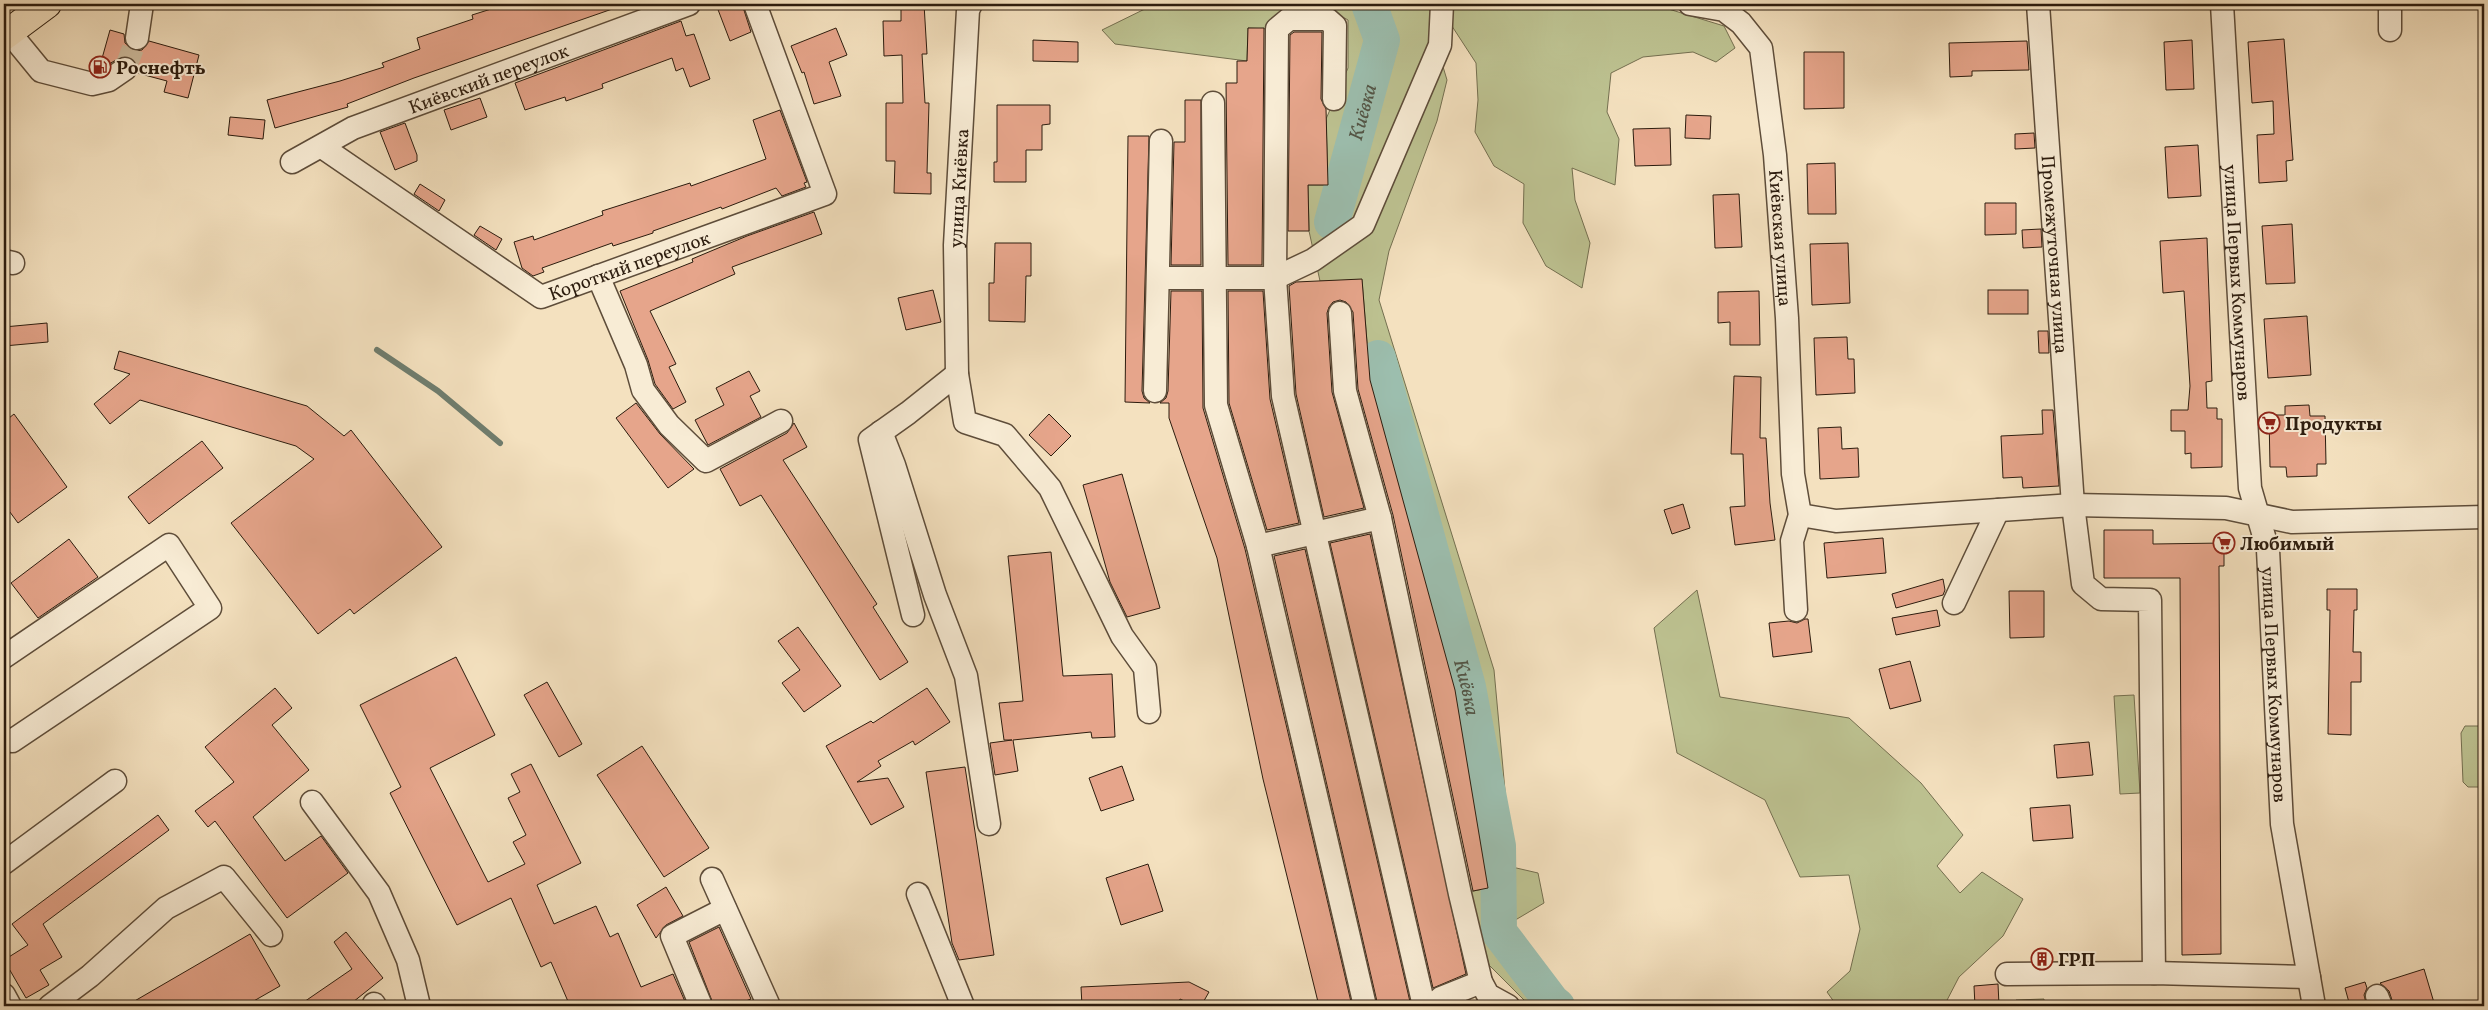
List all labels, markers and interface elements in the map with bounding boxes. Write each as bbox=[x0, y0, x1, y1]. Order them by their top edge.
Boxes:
street label: Киёвский переулок bbox=[405, 39, 573, 121]
fuel station icon: Роснефть bbox=[88, 55, 112, 79]
place label: Роснефть bbox=[116, 56, 206, 82]
water label: Киёвка bbox=[1343, 81, 1385, 144]
street label: улица Киёвка bbox=[944, 128, 976, 249]
street label: Промежуточная улица bbox=[2034, 154, 2073, 355]
street label: улица Первых Коммунаров bbox=[2216, 164, 2256, 401]
street label: Киёвская улица bbox=[1761, 169, 1797, 307]
street label: Короткий переулок bbox=[545, 226, 714, 308]
supermarket icon: Продукты bbox=[2257, 411, 2281, 435]
place label: Продукты bbox=[2285, 412, 2382, 438]
supermarket icon: Любимый bbox=[2212, 531, 2236, 555]
place label: Любимый bbox=[2240, 532, 2334, 558]
street label: улица Первых Коммунаров bbox=[2254, 566, 2292, 803]
water label: Киёвка bbox=[1445, 656, 1485, 718]
building icon: ГРП bbox=[2030, 947, 2054, 971]
place label: ГРП bbox=[2058, 948, 2095, 974]

